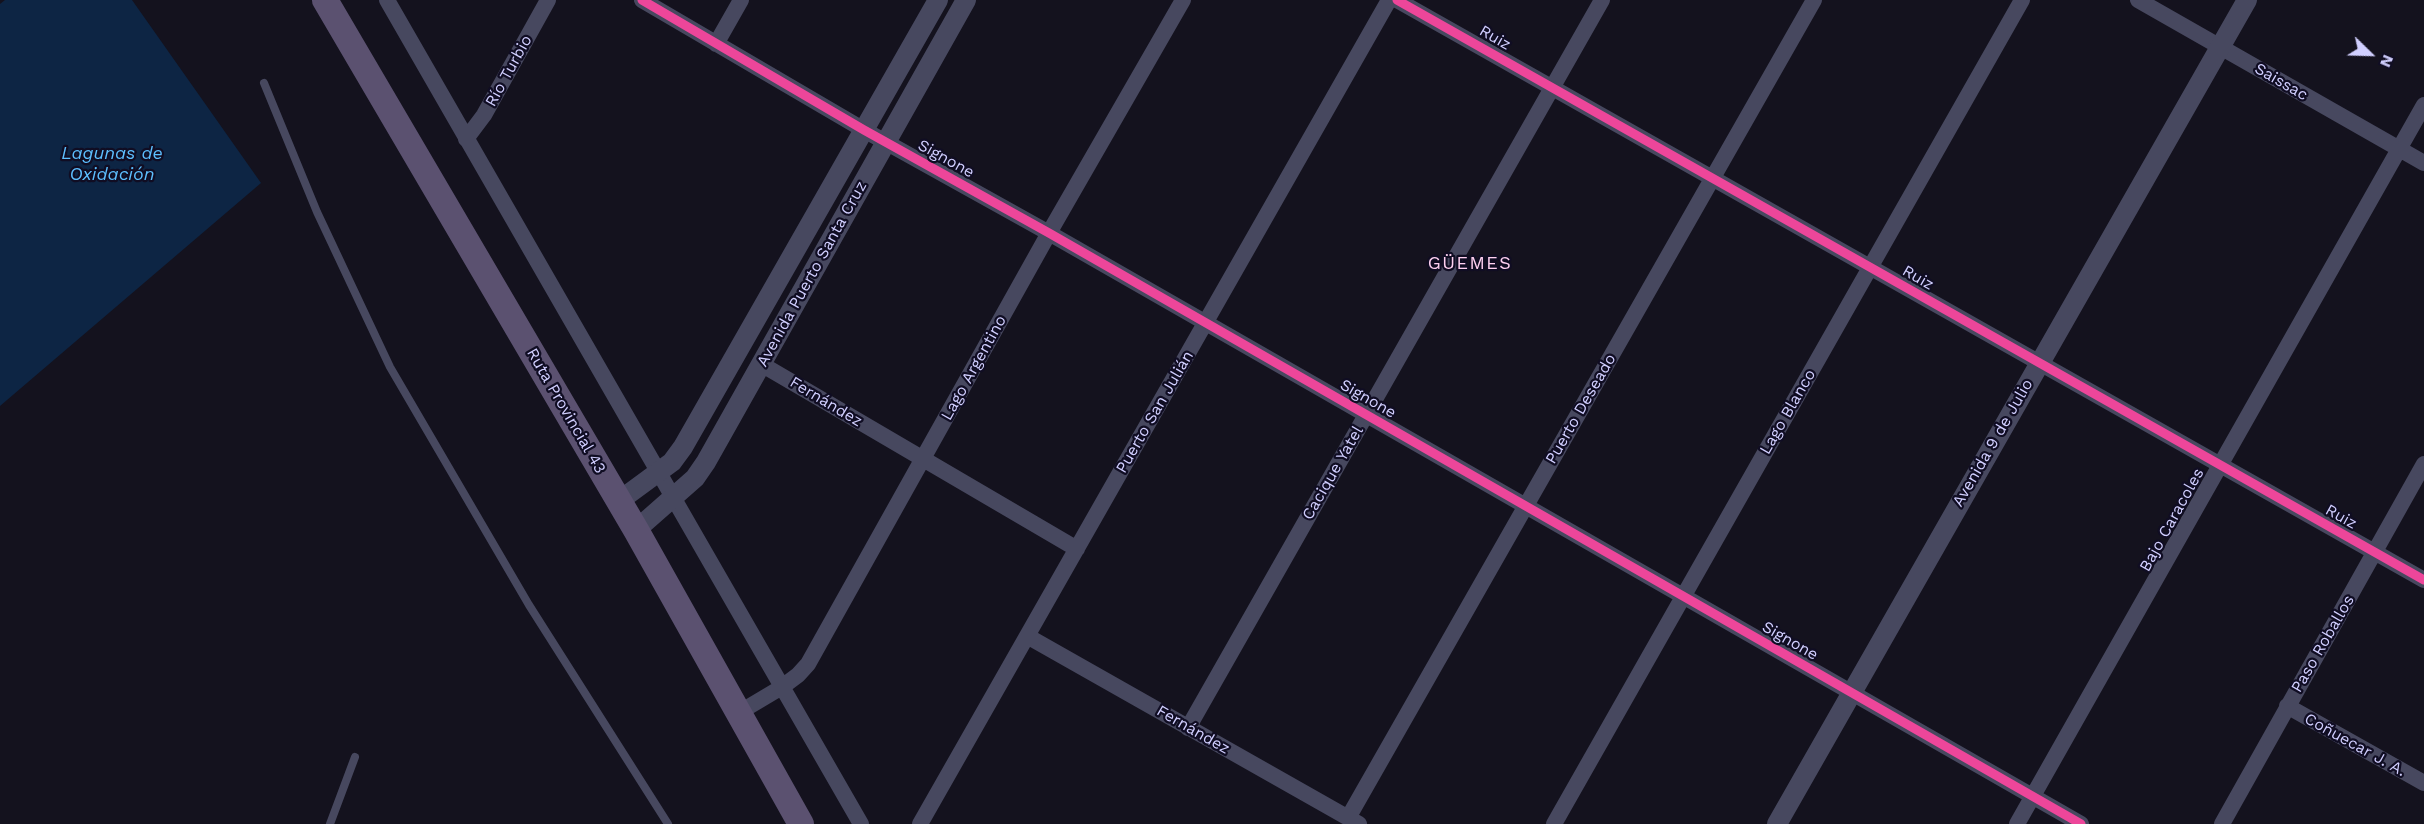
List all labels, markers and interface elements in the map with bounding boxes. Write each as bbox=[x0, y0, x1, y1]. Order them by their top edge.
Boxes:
street label: Ruiz bbox=[1476, 21, 1514, 55]
north arrow bbox=[2340, 24, 2400, 84]
street label: Río Turbio bbox=[482, 32, 536, 110]
text: N bbox=[2376, 52, 2398, 70]
street label: Saissac bbox=[2251, 59, 2311, 105]
street label: Signone bbox=[914, 136, 978, 182]
water label: Lagunas de Oxidación bbox=[61, 143, 163, 186]
street label: Avenida Puerto Santa Cruz bbox=[753, 178, 871, 370]
district label: GÜEMES bbox=[1428, 253, 1512, 275]
street label: Ruiz bbox=[1899, 261, 1937, 295]
street label: Lago Argentino bbox=[937, 312, 1011, 424]
street label: Ruta Provincial 43 bbox=[522, 345, 610, 477]
street label: Puerto San Julián bbox=[1112, 347, 1198, 477]
street label: Puerto Deseado bbox=[1542, 351, 1620, 467]
street label: Lago Blanco bbox=[1756, 366, 1820, 458]
street label: Fernández bbox=[786, 373, 866, 431]
street label: Signone bbox=[1337, 375, 1399, 423]
street label: Avenida 9 de Julio bbox=[1949, 376, 2037, 510]
street label: Cacique Yatel bbox=[1298, 423, 1368, 523]
street label: Bajo Caracoles bbox=[2136, 465, 2208, 575]
street label: Ruiz bbox=[2322, 501, 2360, 533]
street label: Paso Roballos bbox=[2287, 592, 2359, 696]
street label: Signone bbox=[1759, 617, 1821, 665]
street label: Fernández bbox=[1153, 701, 1233, 759]
street label: Coñuecar J. A. bbox=[2301, 709, 2409, 781]

